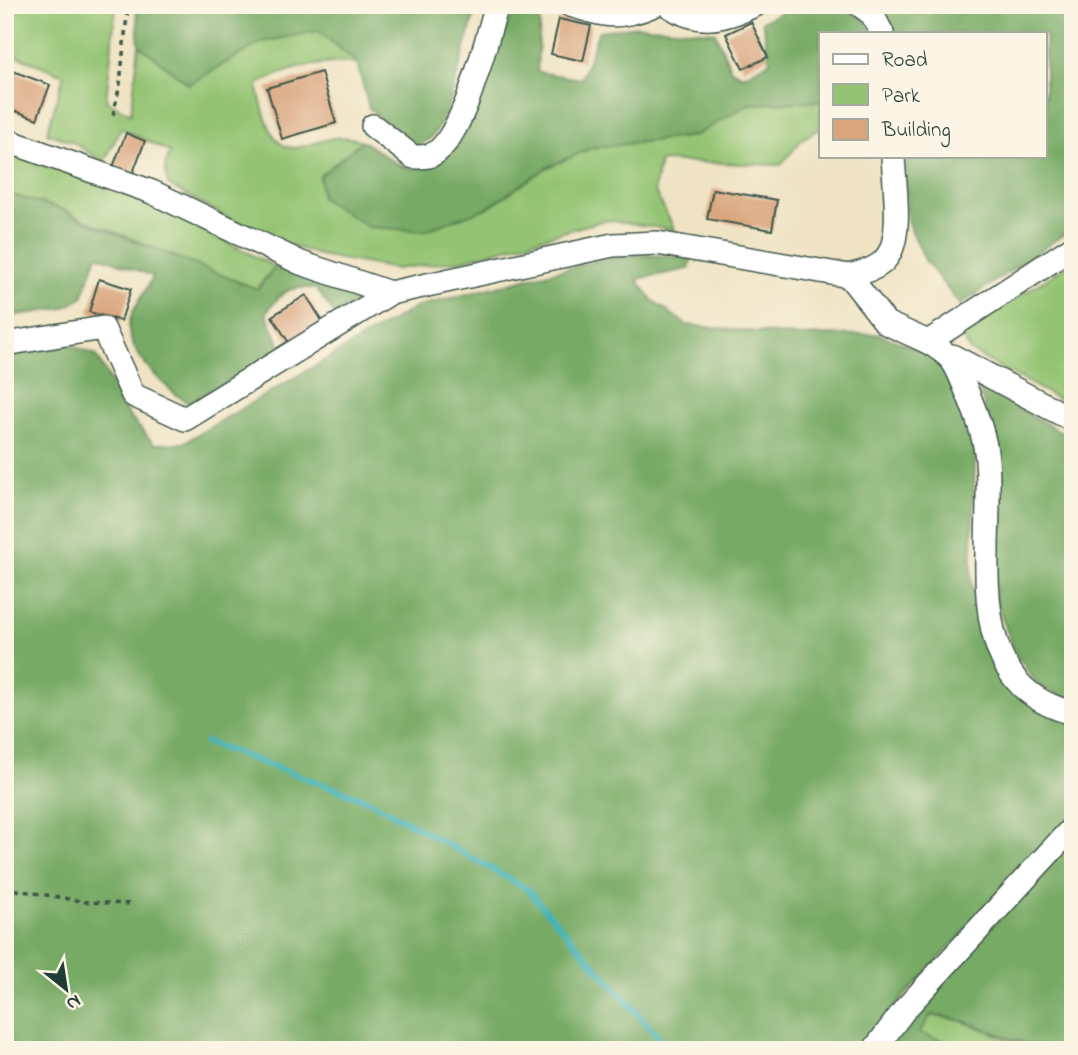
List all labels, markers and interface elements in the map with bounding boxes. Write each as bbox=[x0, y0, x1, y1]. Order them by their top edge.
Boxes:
legend bbox=[819, 32, 1046, 158]
text: Road bbox=[882, 46, 928, 76]
text: Park bbox=[882, 82, 921, 112]
text: Building bbox=[881, 116, 951, 148]
north arrow bbox=[32, 954, 102, 1024]
text: N bbox=[61, 987, 86, 1017]

